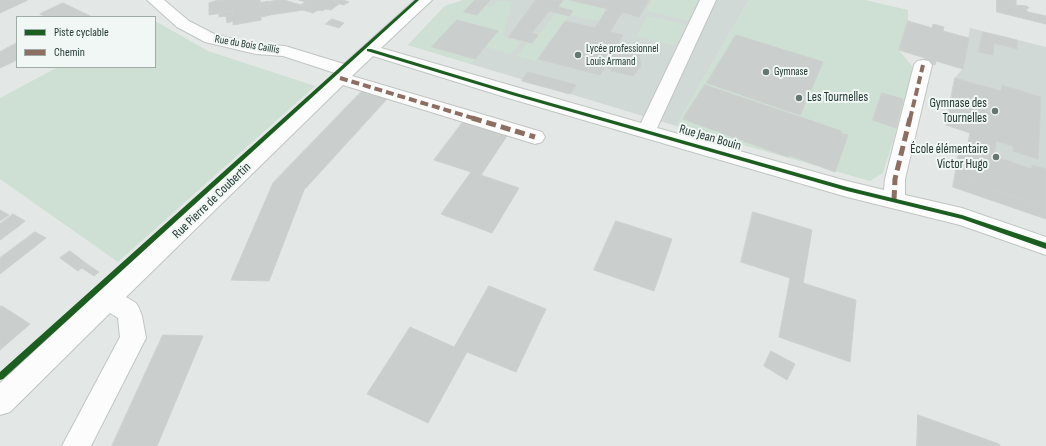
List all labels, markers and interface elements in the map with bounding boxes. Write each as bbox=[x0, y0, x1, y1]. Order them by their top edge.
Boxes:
legend bbox=[16, 16, 156, 68]
text: Piste cyclable bbox=[54, 25, 109, 40]
street label: Rue du Bois Caillis bbox=[213, 33, 281, 57]
place label: Lycée professionnel Louis Armand bbox=[586, 42, 659, 68]
text: Chemin bbox=[54, 45, 85, 60]
marker: Lycée professionnel Louis Armand bbox=[573, 50, 583, 60]
place label: Gymnase bbox=[774, 65, 808, 79]
marker: Gymnase bbox=[761, 67, 771, 77]
place label: Les Tournelles bbox=[807, 90, 868, 106]
marker: Les Tournelles bbox=[794, 93, 804, 103]
place label: Gymnase des Tournelles bbox=[929, 96, 987, 127]
marker: Gymnase des Tournelles bbox=[990, 106, 1000, 116]
street label: Rue Jean Bouin bbox=[677, 122, 743, 154]
place label: École élémentaire Victor Hugo bbox=[910, 142, 988, 173]
marker: École élémentaire Victor Hugo bbox=[991, 152, 1001, 162]
street label: Rue Pierre de Coubertin bbox=[170, 160, 254, 242]

